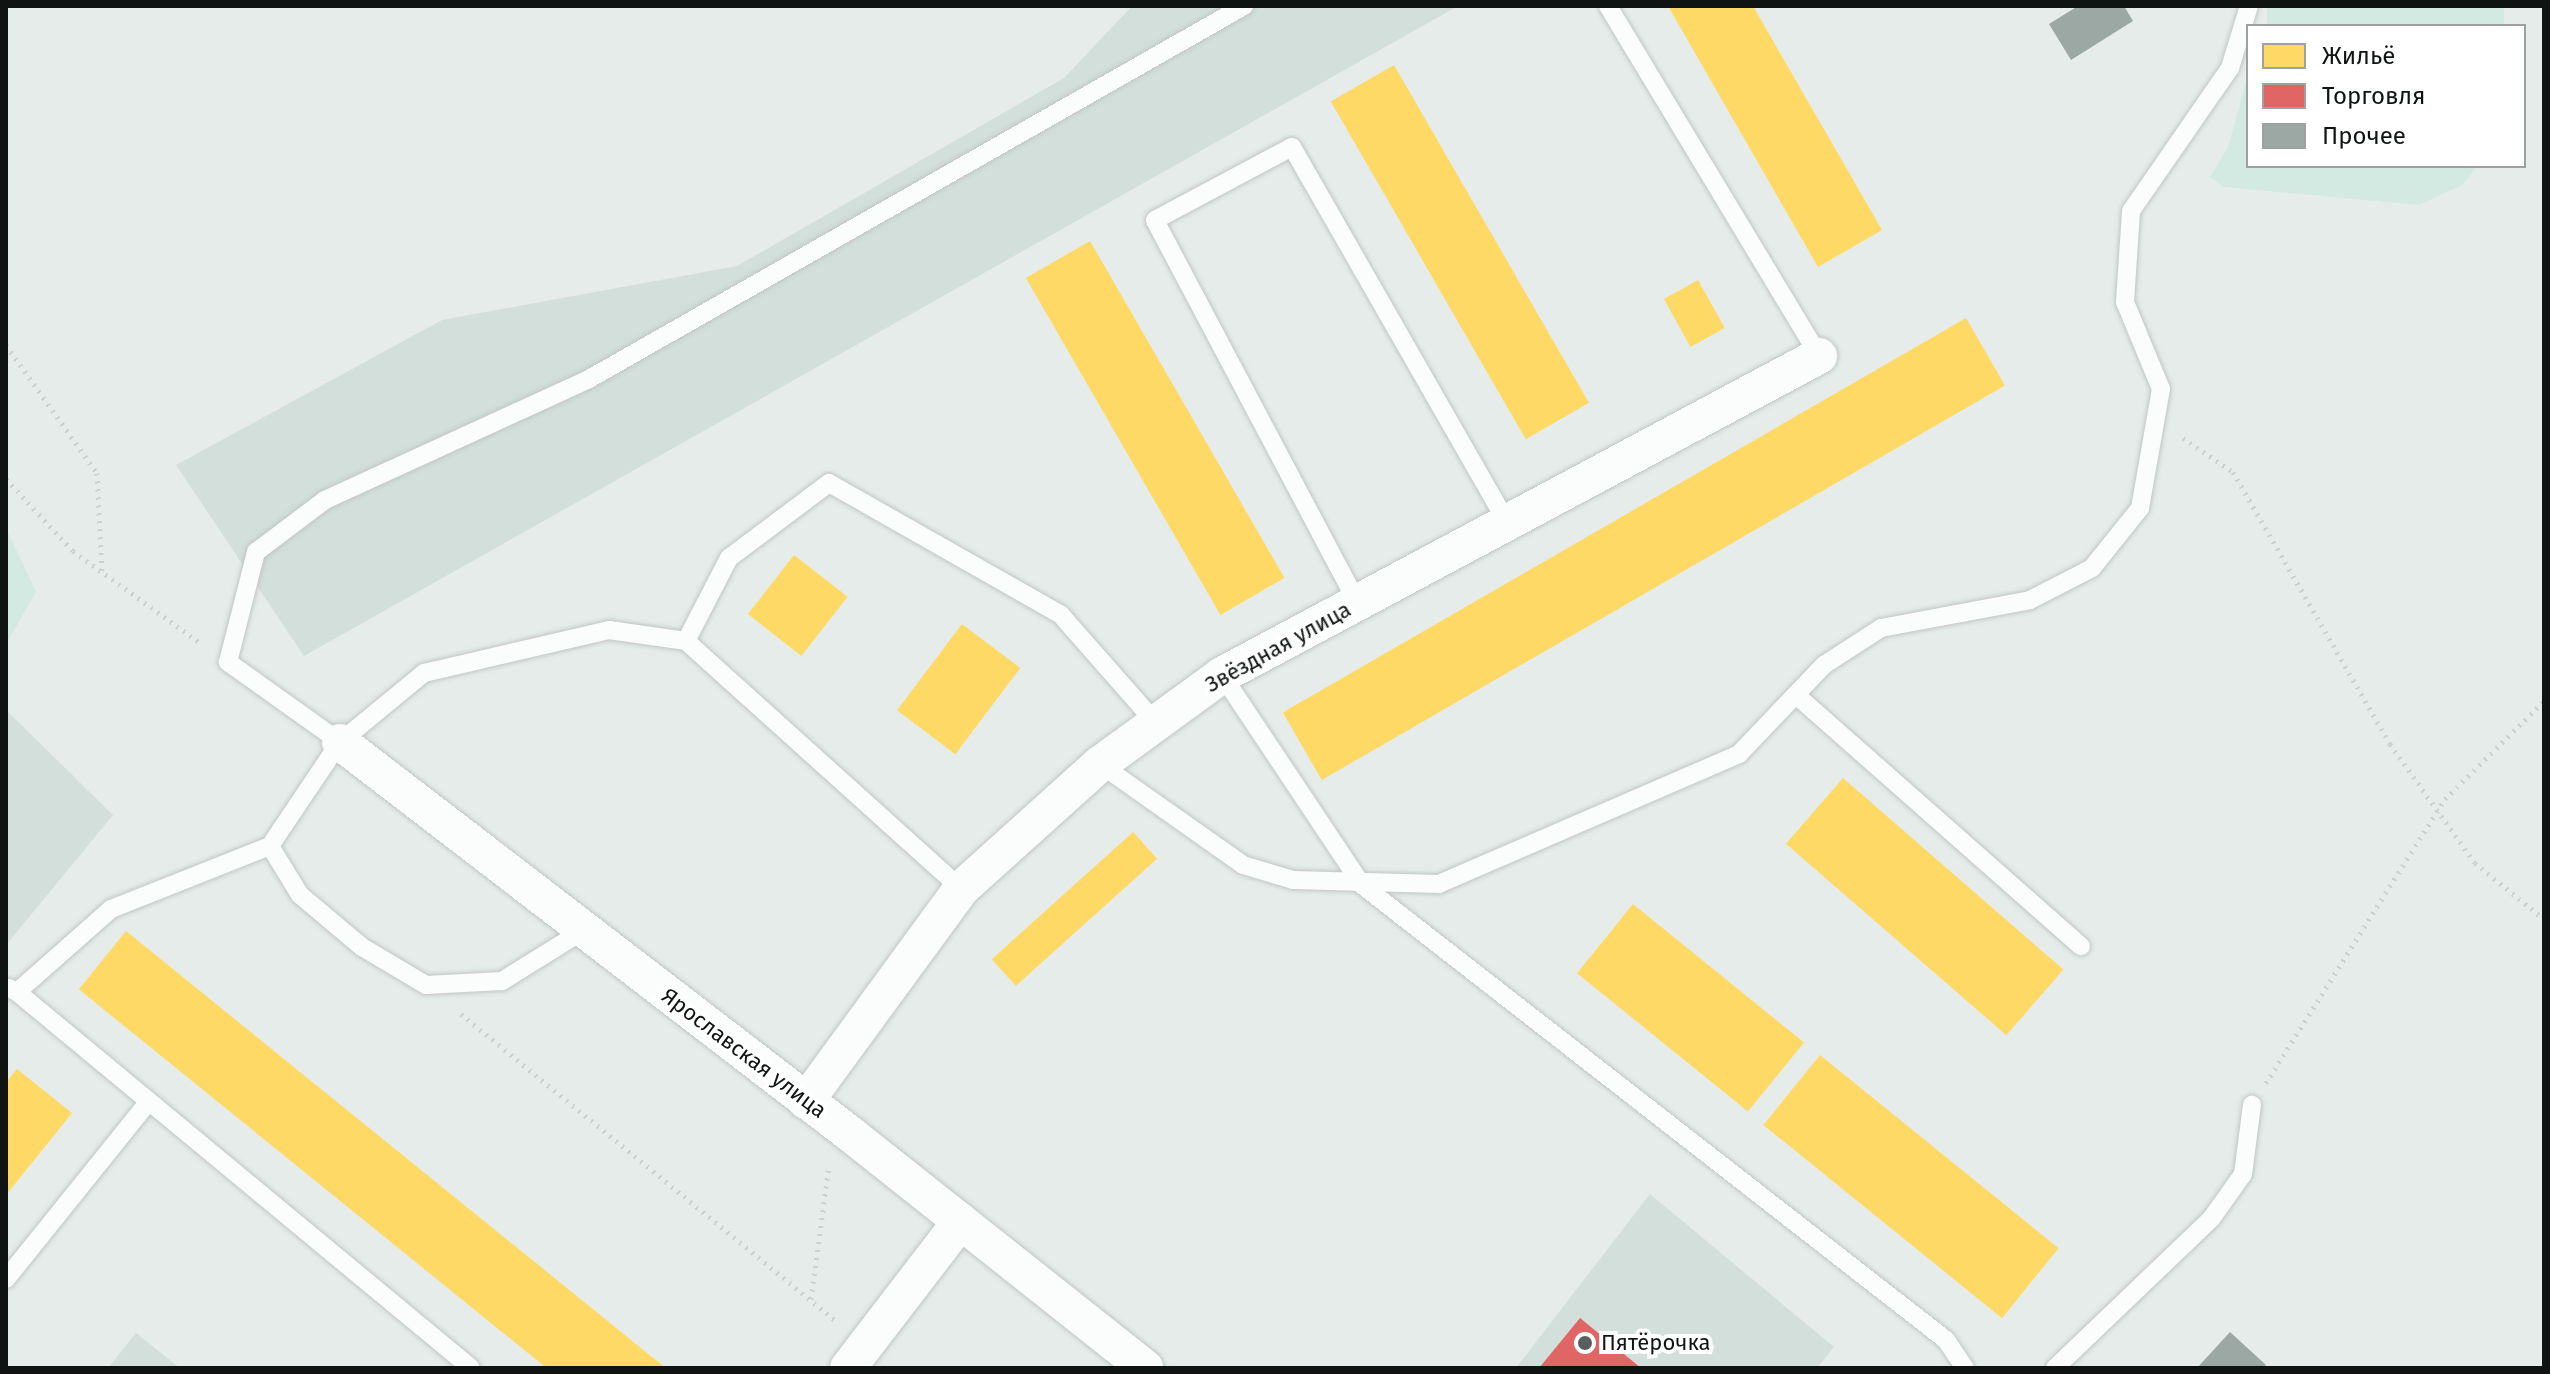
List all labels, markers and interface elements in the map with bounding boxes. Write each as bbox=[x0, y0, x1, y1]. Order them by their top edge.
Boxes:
legend bbox=[2246, 24, 2526, 168]
text: Жильё bbox=[2322, 42, 2395, 70]
text: Торговля bbox=[2322, 82, 2425, 110]
text: Прочее bbox=[2322, 122, 2406, 150]
street label: Звёздная улица bbox=[1201, 596, 1355, 698]
street label: Ярославская улица bbox=[656, 982, 832, 1124]
place label: Пятёрочка bbox=[1601, 1330, 1710, 1356]
marker: Пятёрочка bbox=[1576, 1334, 1594, 1352]

